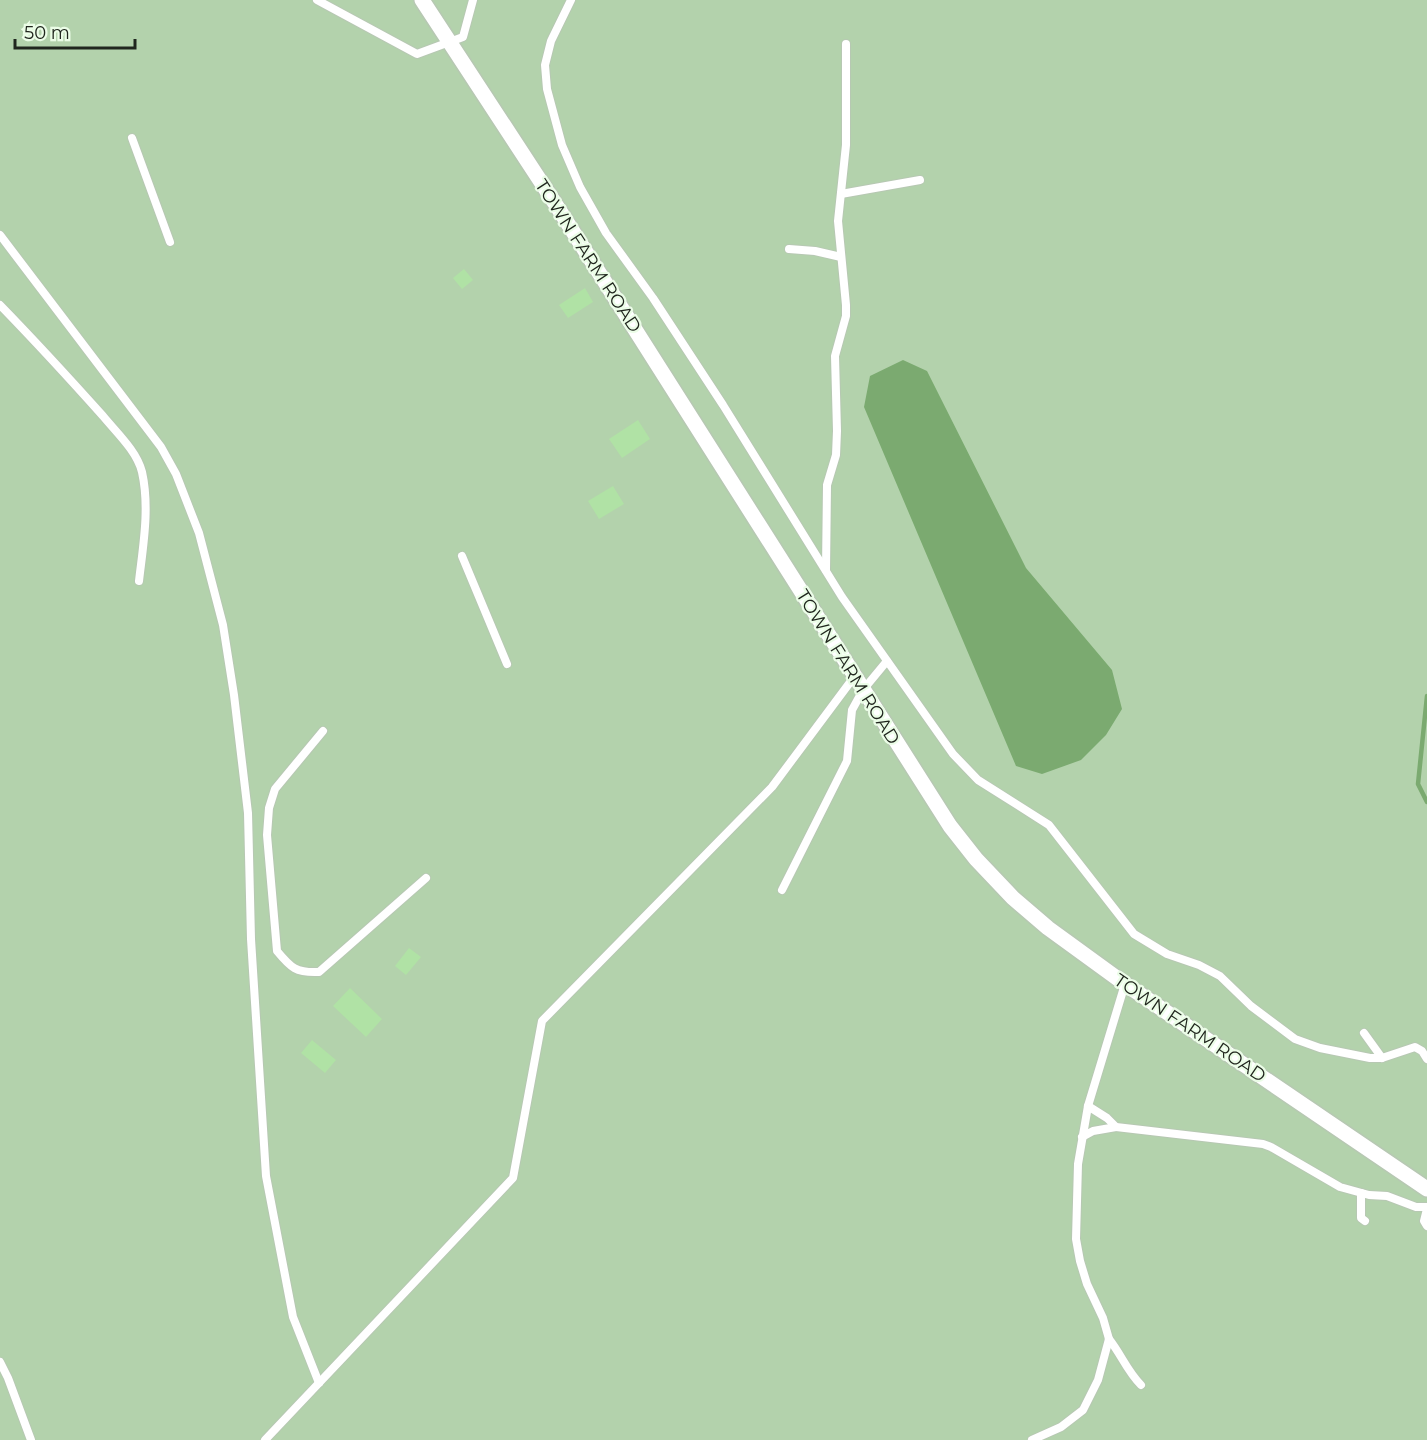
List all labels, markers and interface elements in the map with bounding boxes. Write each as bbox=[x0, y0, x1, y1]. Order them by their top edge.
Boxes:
scale bar bbox=[15, 12, 135, 50]
text: 50 m bbox=[24, 22, 70, 44]
street label: TOWN FARM ROAD bbox=[530, 175, 646, 337]
street label: TOWN FARM ROAD bbox=[791, 586, 905, 748]
street label: TOWN FARM ROAD bbox=[1110, 969, 1270, 1087]

